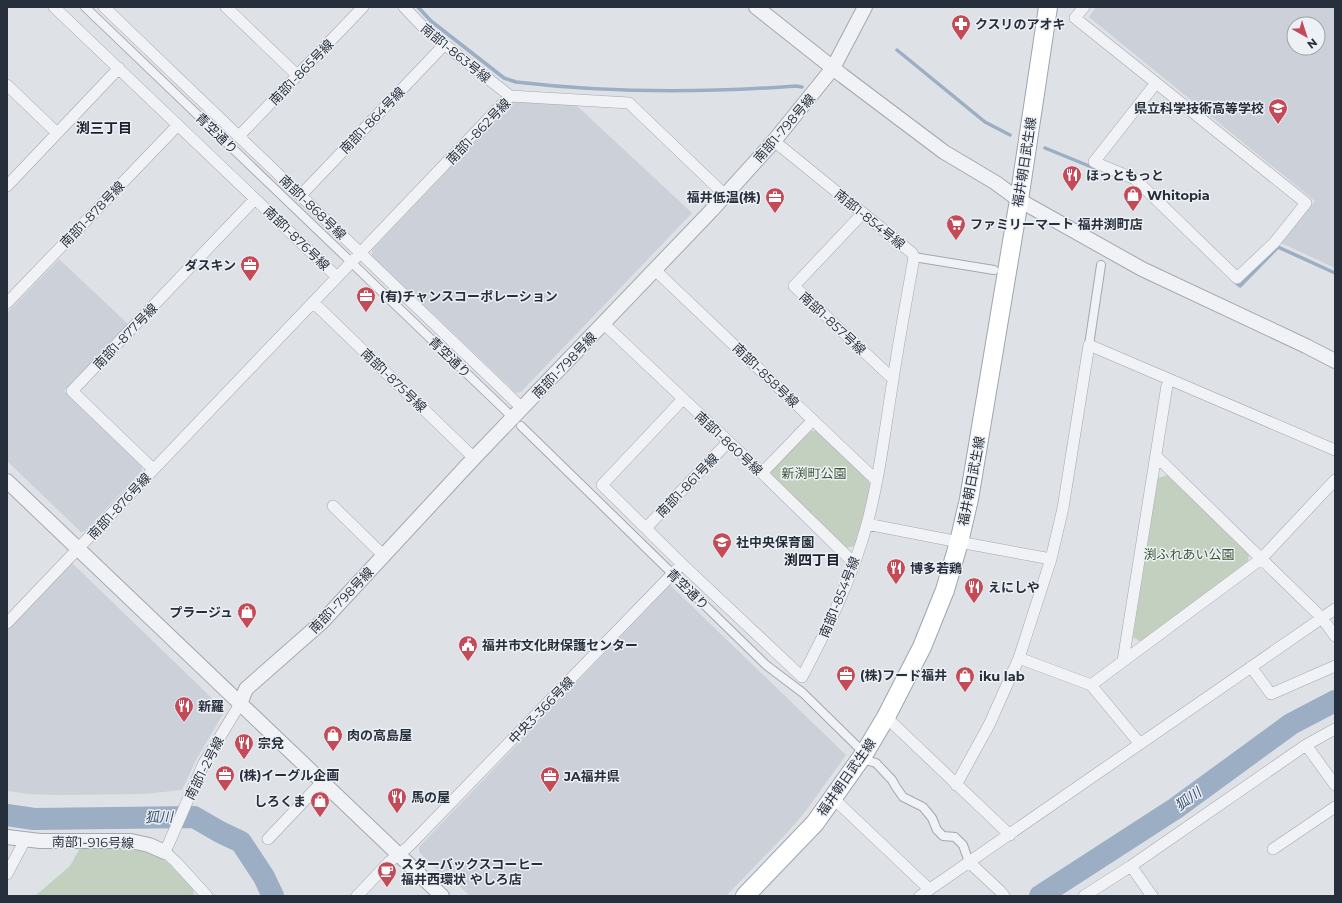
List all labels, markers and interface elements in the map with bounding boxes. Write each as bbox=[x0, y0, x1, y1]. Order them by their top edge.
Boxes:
pharmacy icon: クスリのアオキ bbox=[950, 13, 972, 41]
place label: クスリのアオキ bbox=[975, 16, 1066, 32]
north arrow bbox=[1286, 16, 1326, 56]
street label: 南部1-863号線 bbox=[418, 20, 494, 86]
street label: 南部1-865号線 bbox=[266, 36, 336, 108]
text: N bbox=[1304, 36, 1320, 52]
street label: 南部1-864号線 bbox=[336, 83, 408, 157]
street label: 南部1-798号線 bbox=[750, 91, 818, 165]
street label: 南部1-862号線 bbox=[443, 95, 513, 167]
school or university icon: 県立科学技術高等学校 bbox=[1267, 97, 1289, 125]
place label: 県立科学技術高等学校 bbox=[1134, 100, 1264, 116]
street label: 青空通り bbox=[193, 109, 241, 157]
street label: 福井朝日武生線 bbox=[1009, 116, 1039, 208]
district label: 渕三丁目 bbox=[76, 119, 132, 137]
restaurant icon: ほっともっと bbox=[1061, 164, 1083, 192]
place label: ほっともっと bbox=[1086, 167, 1164, 183]
street label: 南部1-868号線 bbox=[276, 171, 350, 243]
street label: 南部1-878号線 bbox=[56, 178, 128, 250]
shop icon: Whitopia bbox=[1122, 184, 1144, 212]
office icon: 福井低温(株) bbox=[764, 186, 786, 214]
street label: 南部1-854号線 bbox=[832, 186, 908, 252]
place label: Whitopia bbox=[1147, 187, 1210, 203]
place label: 福井低温(株) bbox=[687, 189, 761, 205]
street label: 南部1-876号線 bbox=[261, 203, 333, 273]
supermarket icon: ファミリーマート 福井渕町店 bbox=[945, 213, 967, 241]
place label: ファミリーマート 福井渕町店 bbox=[970, 216, 1143, 232]
office icon: ダスキン bbox=[239, 254, 261, 282]
place label: ダスキン bbox=[184, 257, 236, 273]
office icon: (有)チャンスコーポレーション bbox=[355, 285, 377, 313]
place label: (有)チャンスコーポレーション bbox=[380, 288, 558, 304]
street label: 南部1-857号線 bbox=[797, 288, 869, 358]
street label: 南部1-877号線 bbox=[90, 300, 160, 372]
street label: 南部1-798号線 bbox=[529, 329, 599, 401]
street label: 青空通り bbox=[426, 333, 474, 381]
street label: 南部1-858号線 bbox=[730, 340, 802, 410]
street label: 南部1-875号線 bbox=[358, 345, 430, 415]
street label: 南部1-860号線 bbox=[692, 408, 766, 478]
street label: 福井朝日武生線 bbox=[954, 435, 988, 527]
street label: 南部1-861号線 bbox=[653, 450, 721, 520]
park label: 新渕町公園 bbox=[781, 465, 847, 481]
street label: 南部1-876号線 bbox=[84, 469, 154, 543]
school or university icon: 社中央保育園 bbox=[711, 531, 733, 559]
place label: 社中央保育園 bbox=[736, 534, 814, 550]
park label: 渕ふれあい公園 bbox=[1143, 546, 1235, 562]
district label: 渕四丁目 bbox=[784, 551, 840, 569]
street label: 南部1-854号線 bbox=[815, 554, 863, 640]
restaurant icon: 博多若鶏 bbox=[885, 557, 907, 585]
place label: 博多若鶏 bbox=[910, 560, 962, 576]
street label: 南部1-798号線 bbox=[306, 564, 376, 636]
street label: 青空通り bbox=[664, 565, 712, 613]
restaurant icon: えにしや bbox=[963, 576, 985, 604]
place label: えにしや bbox=[988, 579, 1040, 595]
shop icon: プラージュ bbox=[236, 601, 258, 629]
place label: プラージュ bbox=[169, 604, 233, 620]
public building icon: 福井市文化財保護センター bbox=[457, 634, 479, 662]
place label: 福井市文化財保護センター bbox=[482, 637, 638, 653]
office icon: (株)フード福井 bbox=[835, 664, 857, 692]
shop icon: iku lab bbox=[954, 665, 976, 693]
place label: (株)フード福井 bbox=[860, 667, 947, 683]
place label: iku lab bbox=[979, 668, 1025, 684]
street label: 中央3-366号線 bbox=[505, 673, 577, 747]
restaurant icon: 新羅 bbox=[173, 695, 195, 723]
place label: 新羅 bbox=[198, 698, 224, 714]
shop icon: 肉の高島屋 bbox=[322, 724, 344, 752]
place label: 肉の高島屋 bbox=[347, 727, 412, 743]
restaurant icon: 宗兌 bbox=[233, 732, 255, 760]
street label: 南部1-2号線 bbox=[181, 734, 227, 802]
place label: 宗兌 bbox=[258, 735, 284, 751]
street label: 福井朝日武生線 bbox=[813, 735, 879, 819]
office icon: (株)イーグル企画 bbox=[214, 764, 236, 792]
office icon: JA福井県 bbox=[539, 765, 561, 793]
place label: (株)イーグル企画 bbox=[239, 767, 339, 783]
place label: JA福井県 bbox=[563, 768, 620, 784]
water label: 狐川 bbox=[1171, 782, 1206, 815]
restaurant icon: 馬の屋 bbox=[386, 786, 408, 814]
place label: 馬の屋 bbox=[411, 789, 450, 805]
shop icon: しろくま bbox=[309, 790, 331, 818]
place label: しろくま bbox=[254, 793, 306, 809]
water label: 狐川 bbox=[145, 808, 175, 826]
street label: 南部1-916号線 bbox=[52, 833, 134, 851]
place label: スターバックスコーヒー 福井西環状 やしろ店 bbox=[401, 856, 543, 887]
cafe icon: スターバックスコーヒー 福井西環状 やしろ店 bbox=[376, 860, 398, 888]

